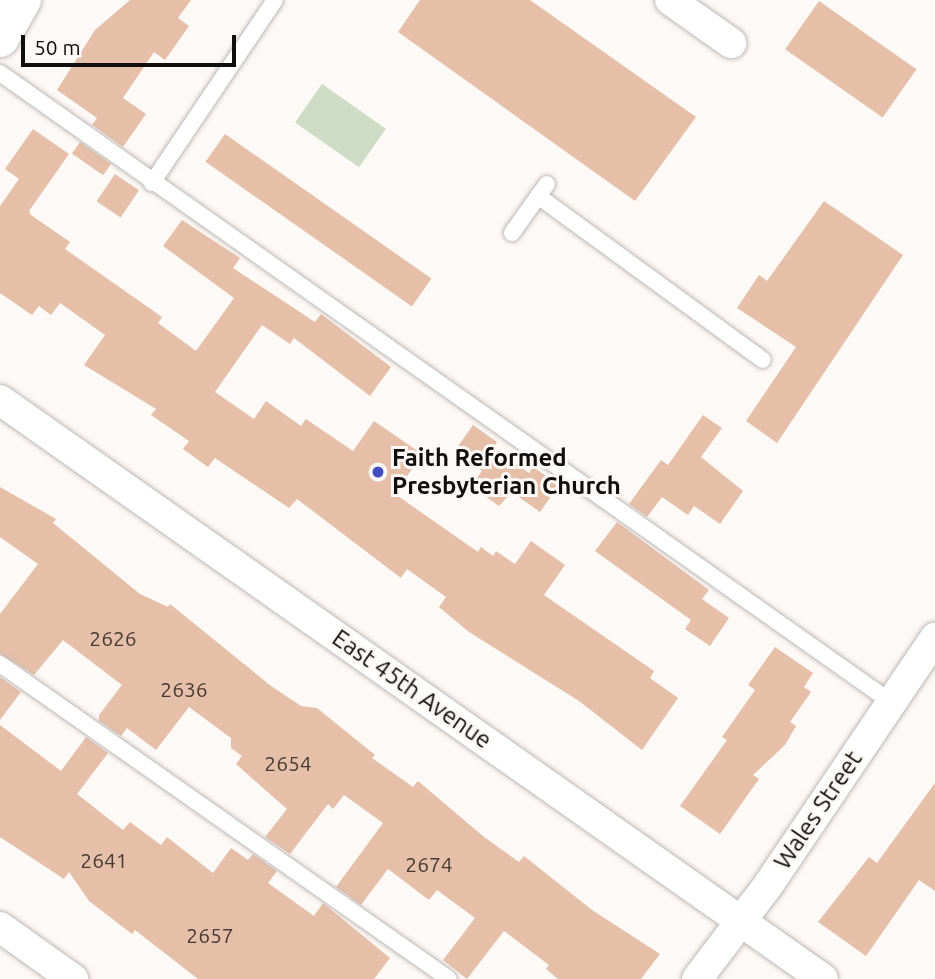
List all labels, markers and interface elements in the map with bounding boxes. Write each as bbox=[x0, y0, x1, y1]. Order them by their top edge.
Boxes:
scale bar bbox=[24, 21, 240, 65]
text: 50 m bbox=[34, 35, 81, 59]
place label: Faith Reformed Presbyterian Church bbox=[392, 444, 621, 500]
marker: Faith Reformed Presbyterian Church bbox=[370, 464, 386, 480]
street label: East 45th Avenue bbox=[327, 623, 497, 755]
house number: 2626 bbox=[89, 625, 137, 651]
house number: 2636 bbox=[160, 676, 208, 702]
street label: Wales Street bbox=[768, 745, 868, 875]
house number: 2654 bbox=[264, 750, 312, 776]
house number: 2641 bbox=[80, 847, 128, 873]
house number: 2674 bbox=[405, 851, 453, 877]
house number: 2657 bbox=[186, 922, 234, 948]

